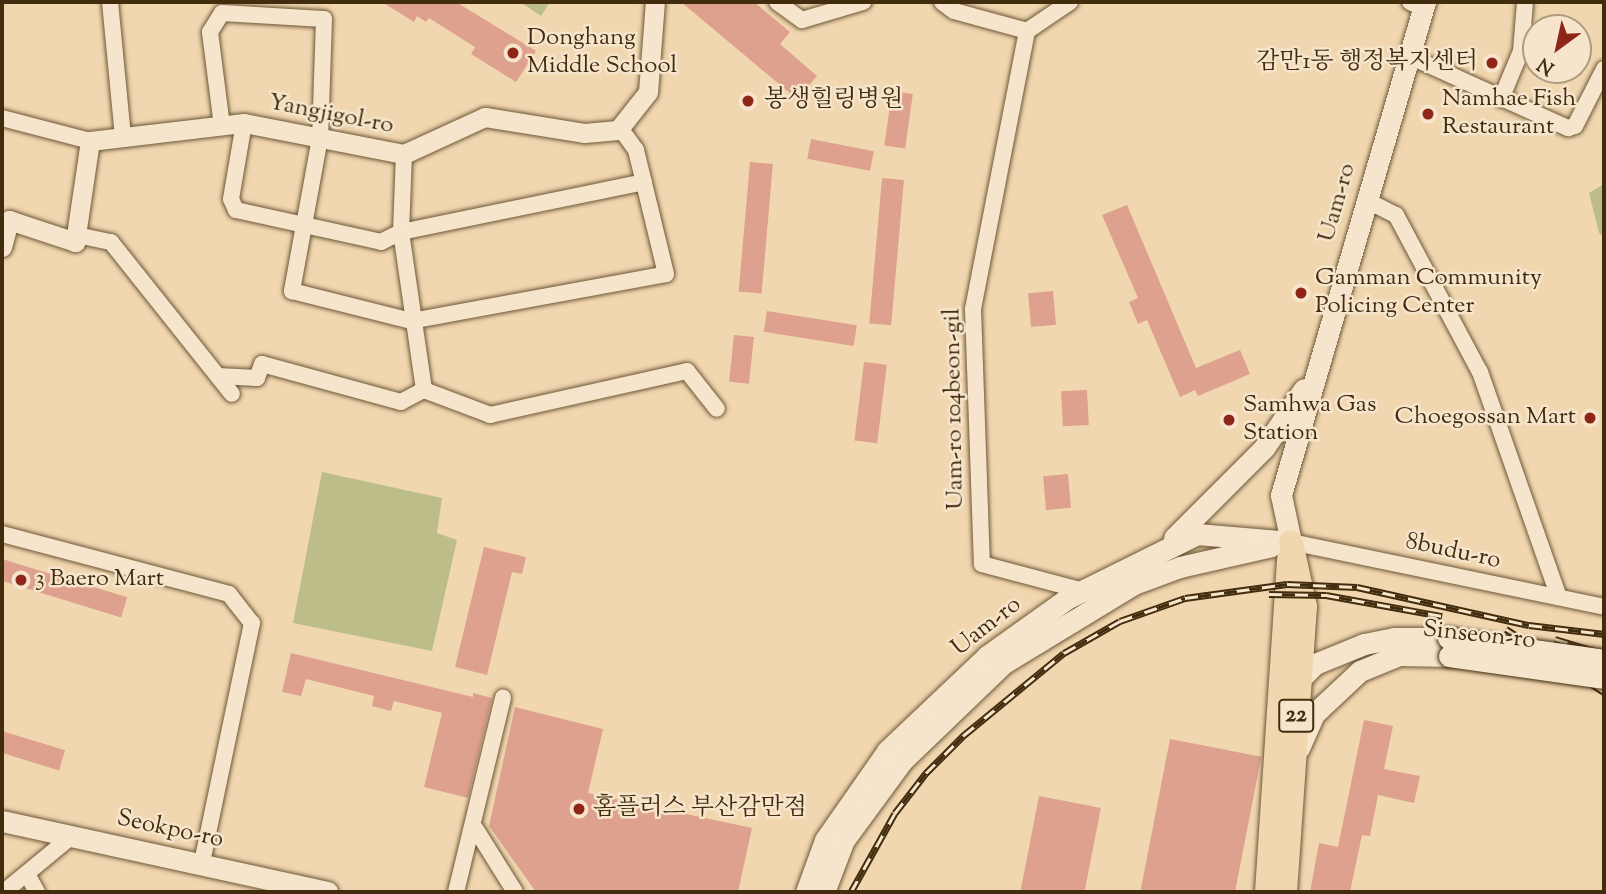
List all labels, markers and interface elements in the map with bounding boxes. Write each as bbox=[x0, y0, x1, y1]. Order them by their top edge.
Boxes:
north arrow bbox=[1522, 14, 1592, 84]
place label: Donghang Middle School bbox=[527, 25, 677, 81]
marker: Donghang Middle School bbox=[505, 45, 521, 61]
place label: 감만1동 행정복지센터 bbox=[1256, 49, 1478, 77]
text: N bbox=[1533, 50, 1560, 81]
marker: 감만1동 행정복지센터 bbox=[1484, 55, 1500, 71]
place label: Namhae Fish Restaurant bbox=[1442, 86, 1576, 142]
place label: 봉생힐링병원 bbox=[764, 87, 903, 115]
street label: Yangjigol-ro bbox=[266, 89, 396, 141]
marker: 봉생힐링병원 bbox=[738, 91, 758, 111]
marker: Namhae Fish Restaurant bbox=[1420, 106, 1436, 122]
street label: Uam-ro bbox=[1313, 160, 1363, 246]
place label: Gamman Community Policing Center bbox=[1315, 265, 1542, 321]
marker: Gamman Community Policing Center bbox=[1293, 285, 1309, 301]
street label: Uam-ro 104beon-gil bbox=[939, 308, 971, 510]
place label: Samhwa Gas Station bbox=[1243, 392, 1376, 448]
place label: Choegossan Mart bbox=[1395, 404, 1576, 432]
marker: Choegossan Mart bbox=[1582, 410, 1598, 426]
marker: Samhwa Gas Station bbox=[1221, 412, 1237, 428]
street label: 8budu-ro bbox=[1403, 528, 1503, 576]
place label: 3 Baero Mart bbox=[35, 566, 164, 594]
marker: 3 Baero Mart bbox=[13, 572, 29, 588]
street label: Uam-ro bbox=[946, 591, 1028, 663]
street label: Sinseon-ro bbox=[1421, 616, 1537, 656]
road number: 22 bbox=[1277, 696, 1315, 736]
place label: 홈플러스 부산감만점 bbox=[593, 795, 807, 823]
marker: 홈플러스 부산감만점 bbox=[571, 801, 587, 817]
street label: Seokpo-ro bbox=[114, 805, 226, 855]

